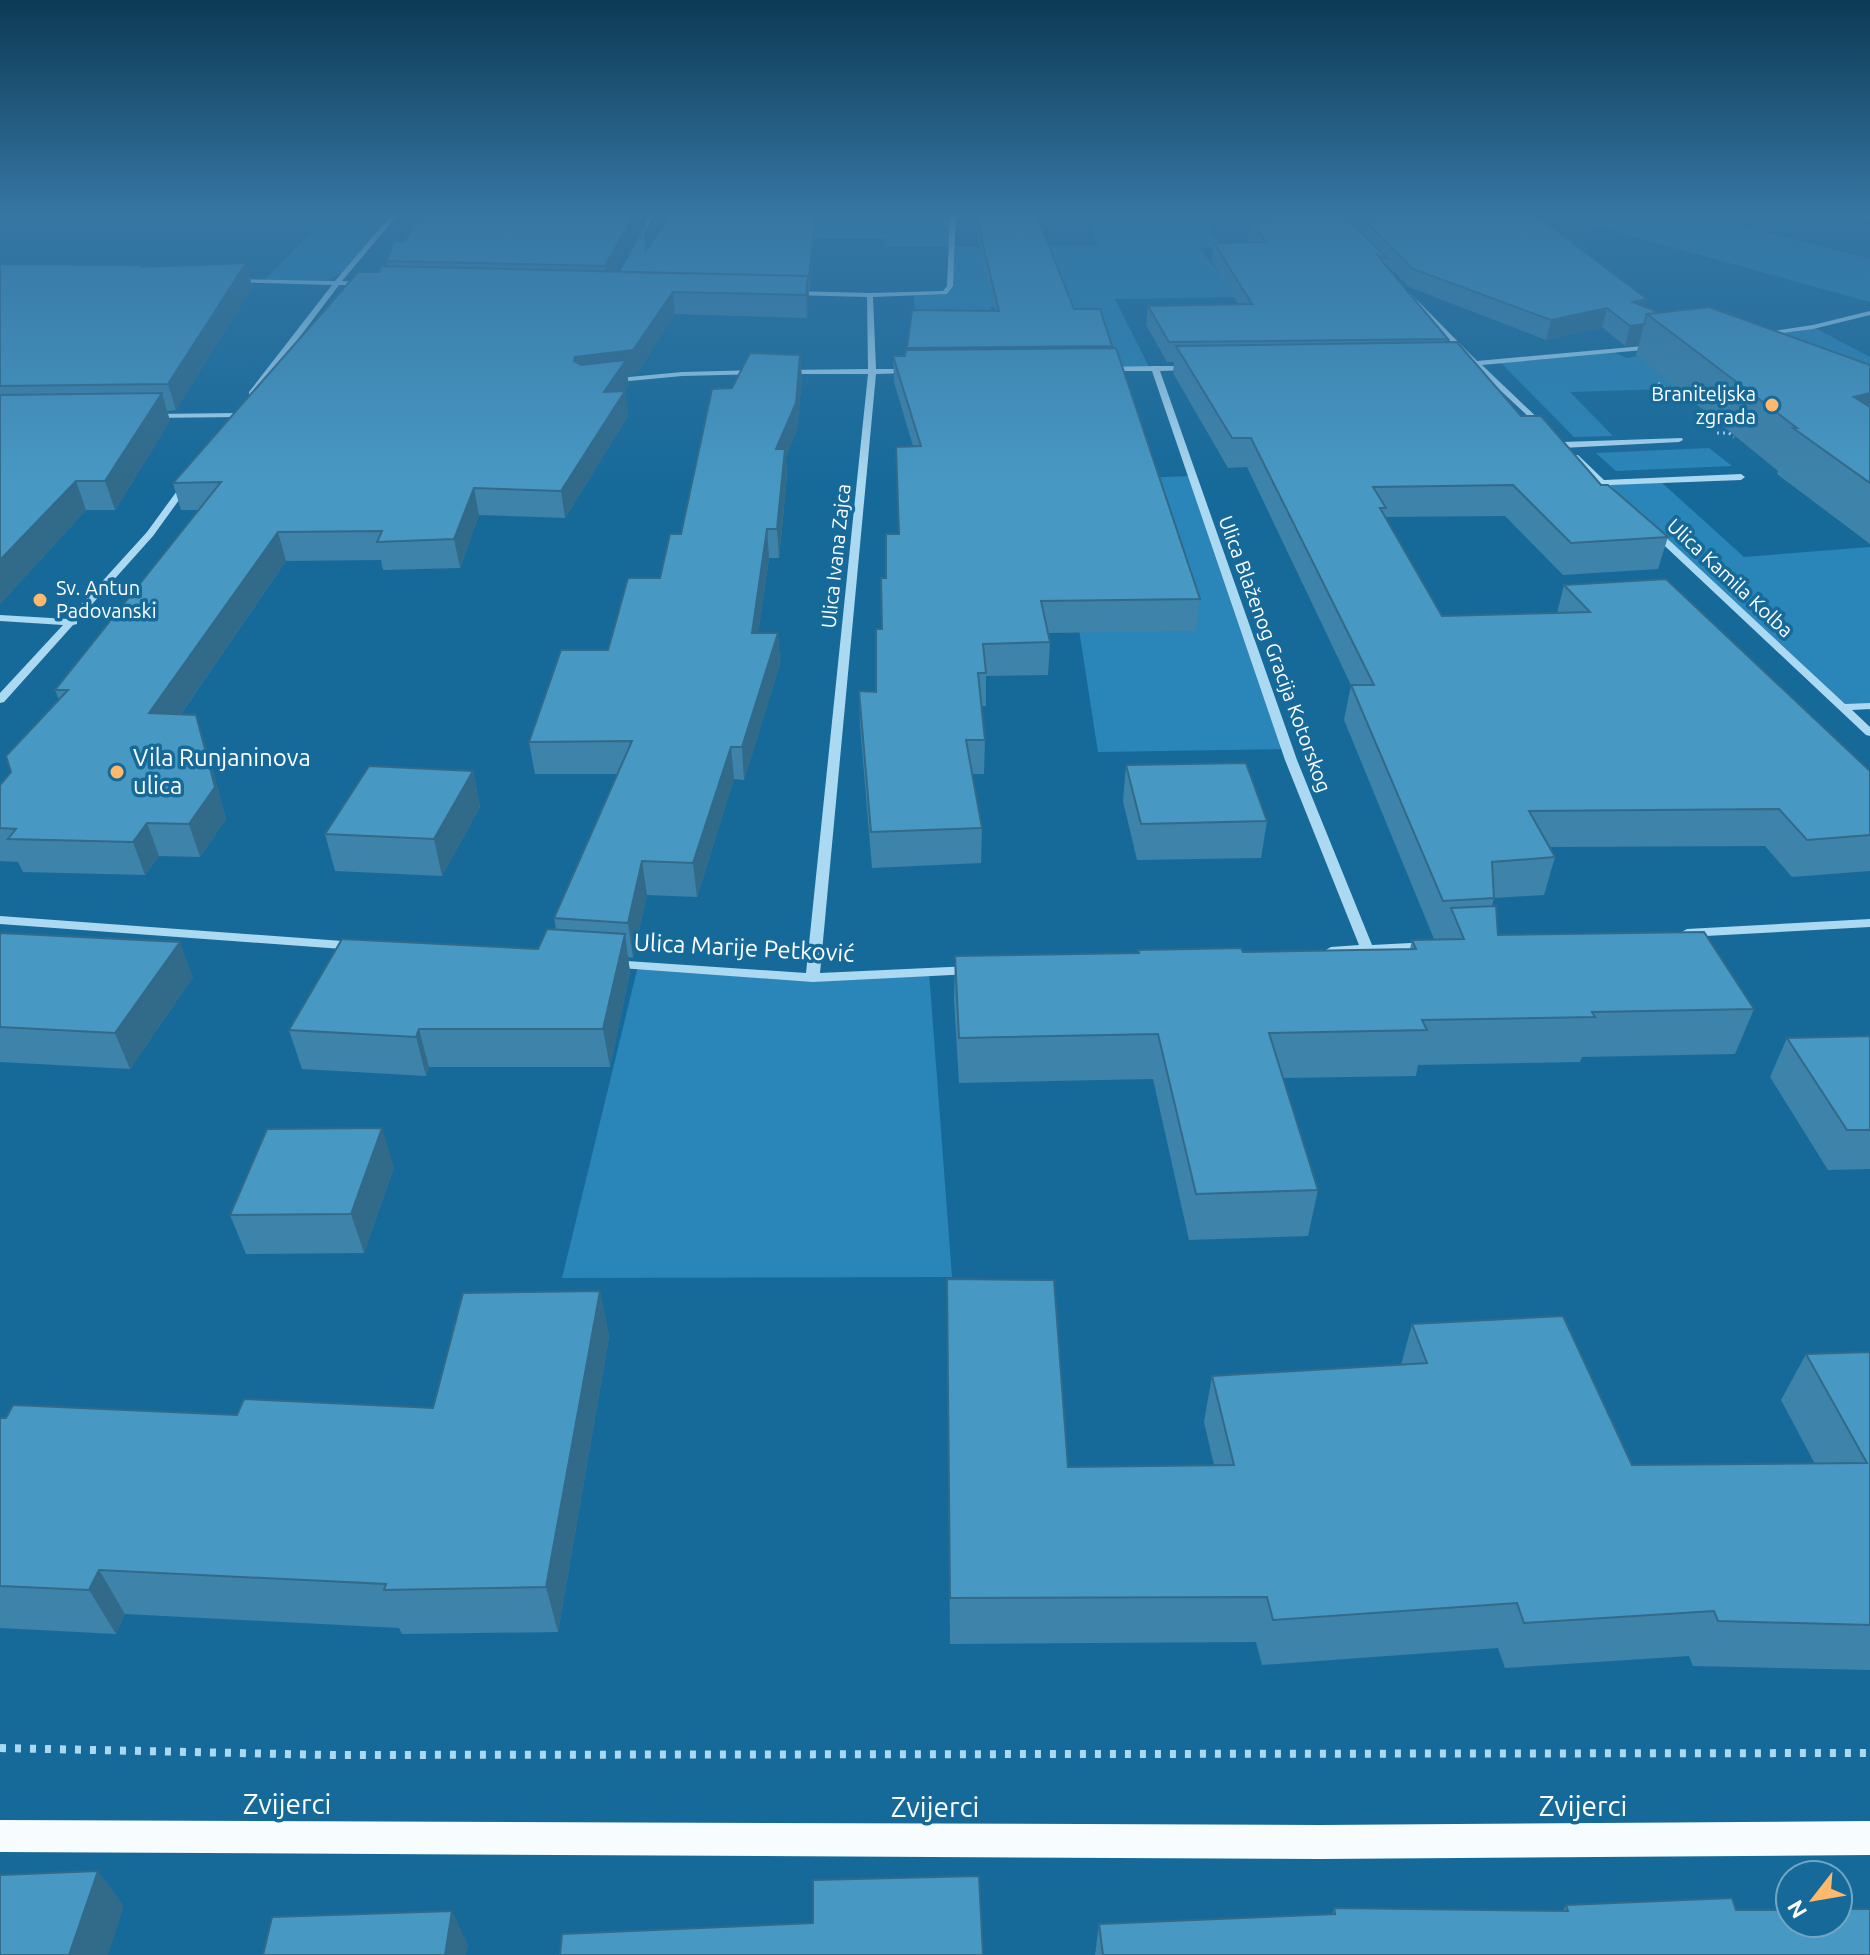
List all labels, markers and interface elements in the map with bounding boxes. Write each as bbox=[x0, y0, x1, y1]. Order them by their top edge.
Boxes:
place label: Braniteljska zgrada bbox=[1651, 382, 1756, 428]
marker: Braniteljska zgrada bbox=[1763, 396, 1781, 414]
street label: Ulica Ivana Zajca bbox=[816, 483, 855, 629]
street label: Ulica Blaženog Gracija Kotorskog bbox=[1215, 512, 1336, 795]
street label: Ulica Kamila Kolba bbox=[1663, 514, 1798, 642]
place label: Sv. Antun Padovanski bbox=[56, 576, 157, 622]
marker: Sv. Antun Padovanski bbox=[31, 591, 49, 609]
place label: Vila Runjaninova ulica bbox=[133, 744, 311, 799]
marker: Vila Runjaninova ulica bbox=[108, 763, 126, 781]
street label: Ulica Marije Petković bbox=[633, 928, 855, 967]
street label: Zvijerci bbox=[243, 1788, 331, 1819]
street label: Zvijerci bbox=[1539, 1790, 1627, 1821]
street label: Zvijerci bbox=[891, 1791, 979, 1822]
north arrow bbox=[1774, 1859, 1854, 1939]
text: N bbox=[1781, 1896, 1811, 1923]

